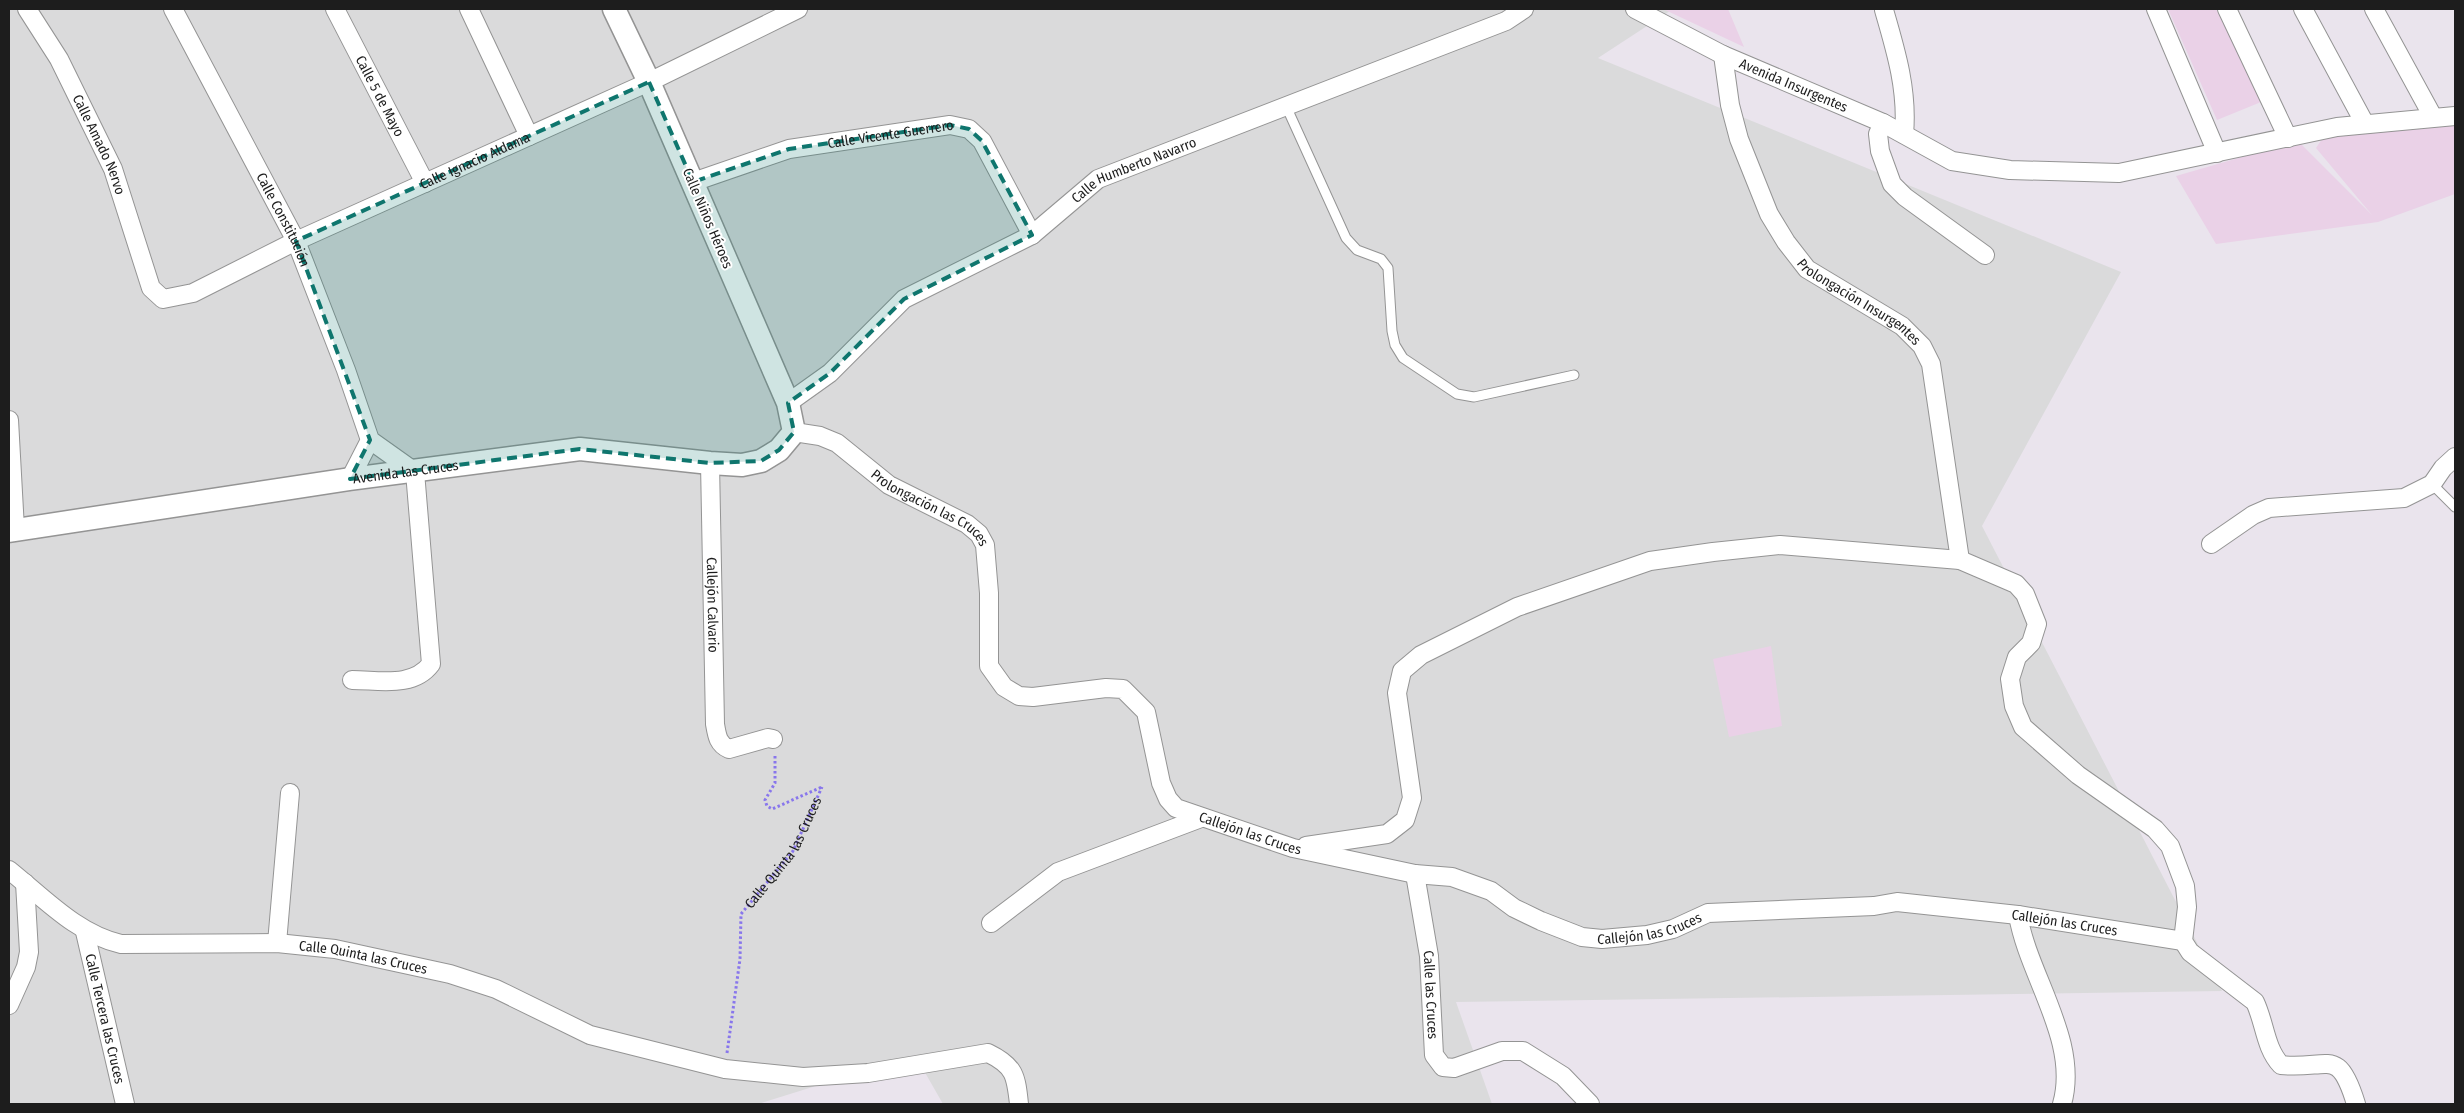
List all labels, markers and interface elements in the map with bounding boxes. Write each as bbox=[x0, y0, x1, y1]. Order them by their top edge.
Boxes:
street label: Calle 5 de Mayo bbox=[352, 53, 408, 140]
street label: Avenida Insurgentes bbox=[1737, 55, 1850, 116]
street label: Calle Amado Nervo bbox=[69, 92, 129, 197]
street label: Calle Vicente Guerrero bbox=[826, 117, 955, 152]
street label: Calle Ignacio Aldama bbox=[417, 129, 533, 193]
street label: Calle Humberto Navarro bbox=[1068, 134, 1199, 207]
street label: Calle Niños Héroes bbox=[679, 165, 736, 271]
street label: Calle Constitución bbox=[252, 170, 313, 269]
street label: Prolongación Insurgentes bbox=[1793, 255, 1924, 349]
street label: Avenida las Cruces bbox=[352, 457, 460, 488]
street label: Prolongación las Cruces bbox=[868, 466, 992, 549]
street label: Callejón Calvario bbox=[703, 557, 722, 653]
street label: Calle Quinta las Cruces bbox=[741, 794, 825, 912]
street label: Callejón las Cruces bbox=[1197, 808, 1303, 859]
street label: Callejón las Cruces bbox=[2011, 906, 2119, 940]
street label: Callejón las Cruces bbox=[1596, 909, 1704, 948]
street label: Calle Quinta las Cruces bbox=[298, 937, 429, 978]
street label: Calle las Cruces bbox=[1419, 949, 1441, 1040]
street label: Calle Tercera las Cruces bbox=[81, 952, 128, 1086]

